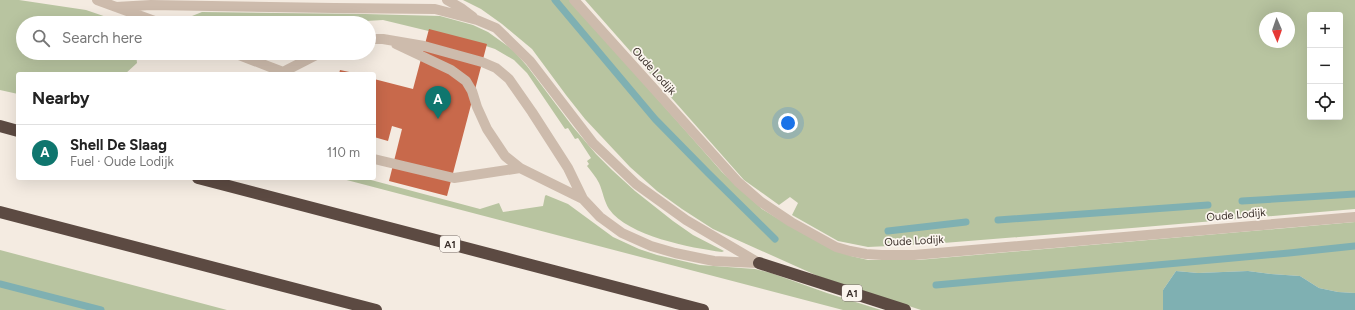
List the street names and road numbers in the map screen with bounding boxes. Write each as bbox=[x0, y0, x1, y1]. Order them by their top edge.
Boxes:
street label: Oude Lodijk bbox=[629, 45, 679, 98]
street label: Oude Lodijk bbox=[1206, 206, 1267, 224]
street label: Oude Lodijk bbox=[884, 233, 945, 249]
road number: A1 bbox=[440, 236, 460, 252]
road number: A1 bbox=[842, 285, 862, 301]

